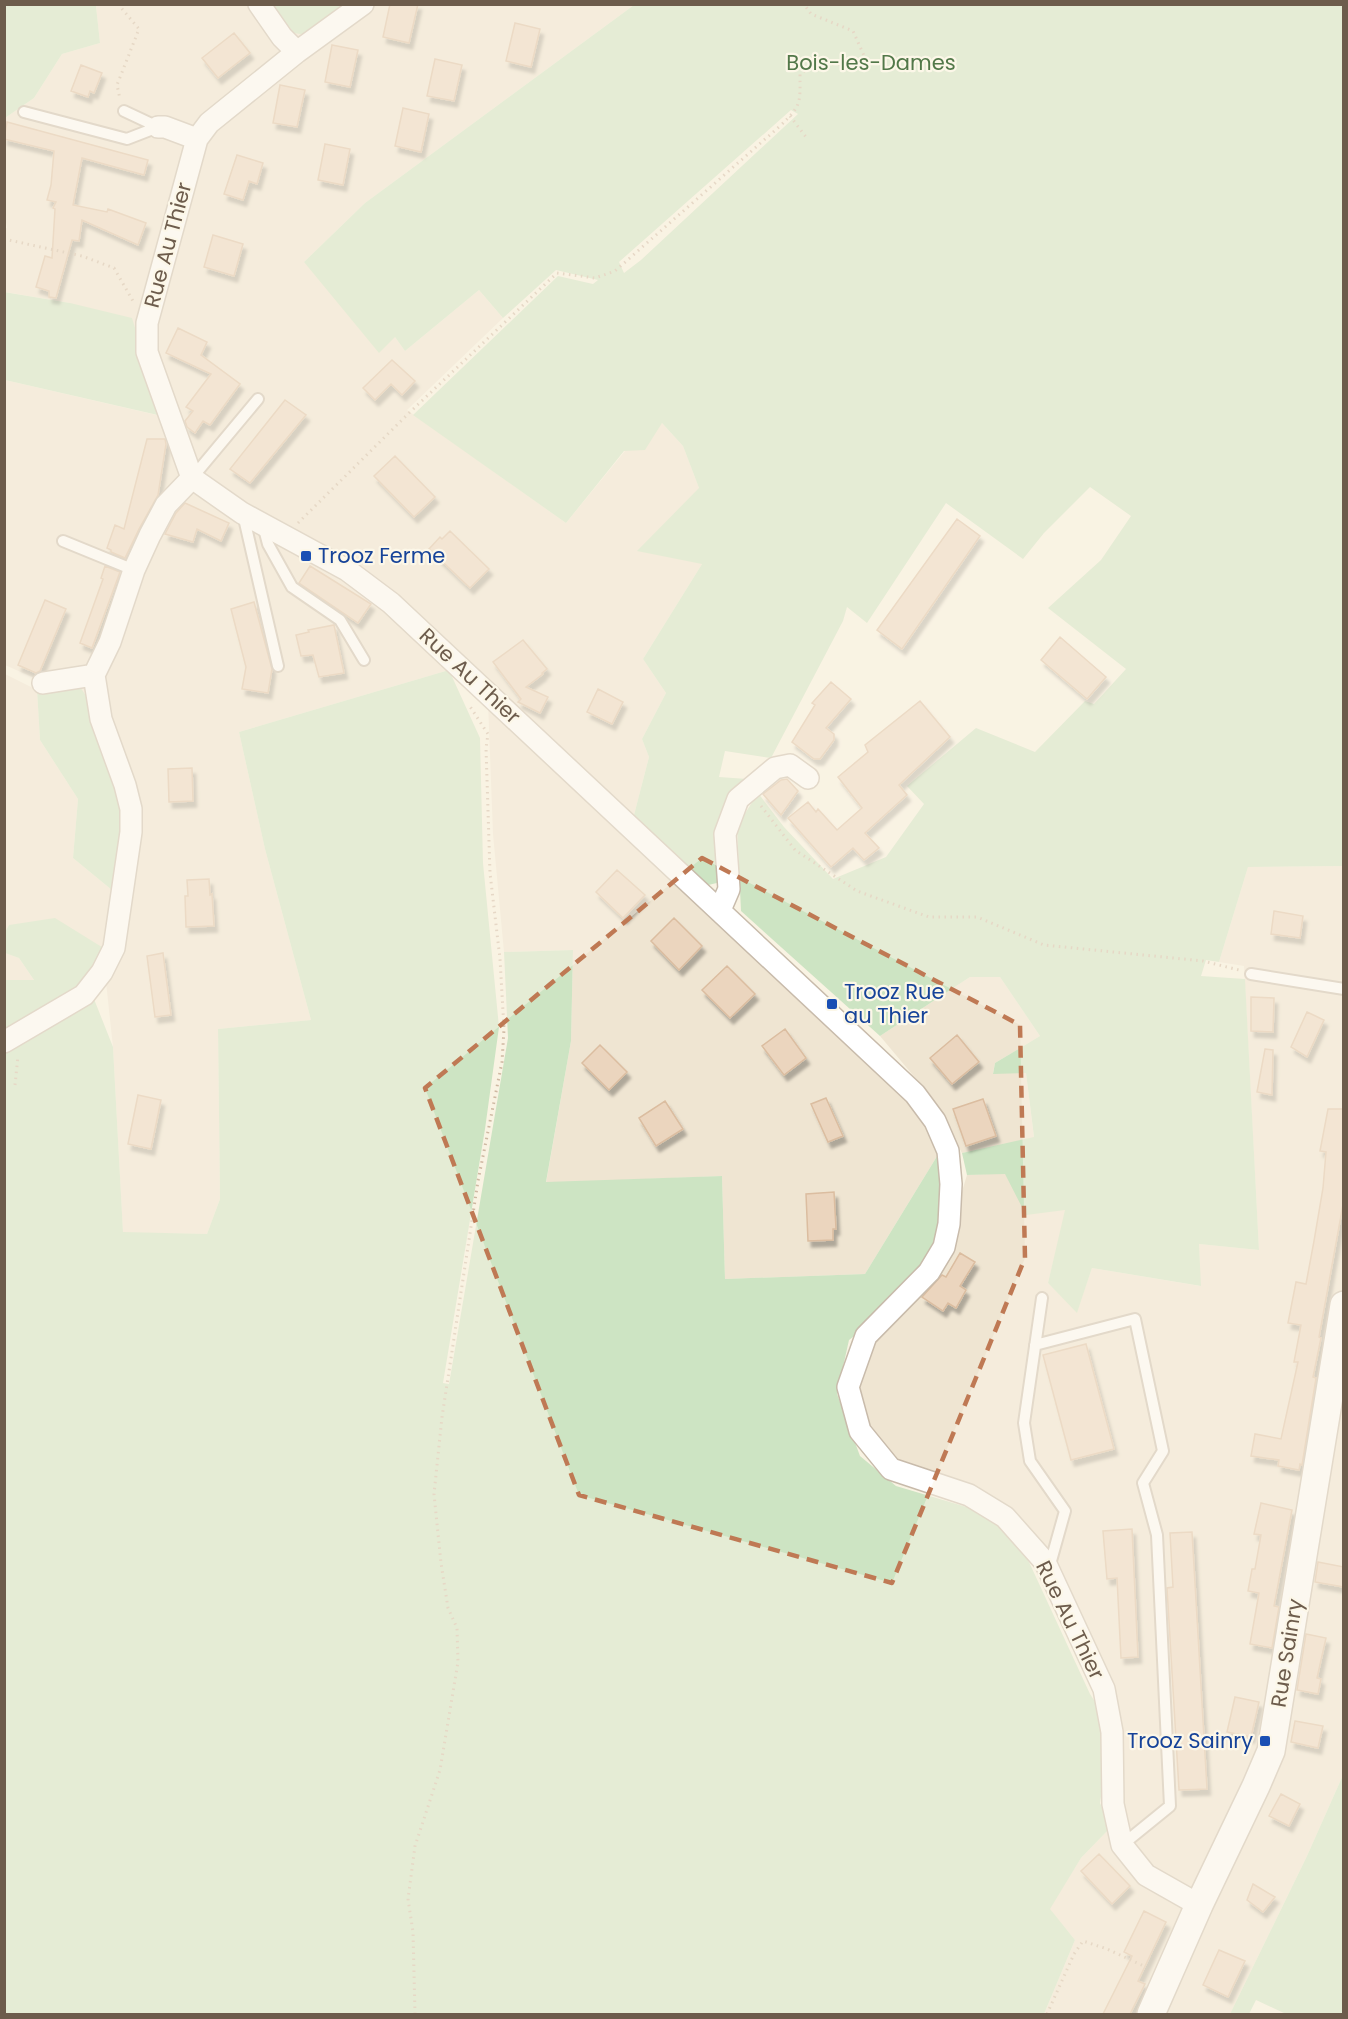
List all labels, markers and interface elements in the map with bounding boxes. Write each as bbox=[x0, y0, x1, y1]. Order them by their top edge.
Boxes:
park label: Bois-les-Dames bbox=[786, 48, 956, 77]
street label: Rue Au Thier bbox=[137, 179, 198, 311]
place label: Trooz Ferme bbox=[318, 541, 445, 570]
marker: Trooz Ferme bbox=[299, 549, 313, 563]
street label: Rue Au Thier bbox=[413, 621, 527, 730]
place label: Trooz Rue au Thier bbox=[844, 977, 944, 1030]
marker: Trooz Rue au Thier bbox=[825, 997, 839, 1011]
street label: Rue Au Thier bbox=[1029, 1556, 1112, 1684]
street label: Rue Sainry bbox=[1264, 1596, 1309, 1709]
place label: Trooz Sainry bbox=[1127, 1726, 1253, 1755]
marker: Trooz Sainry bbox=[1258, 1734, 1272, 1748]

